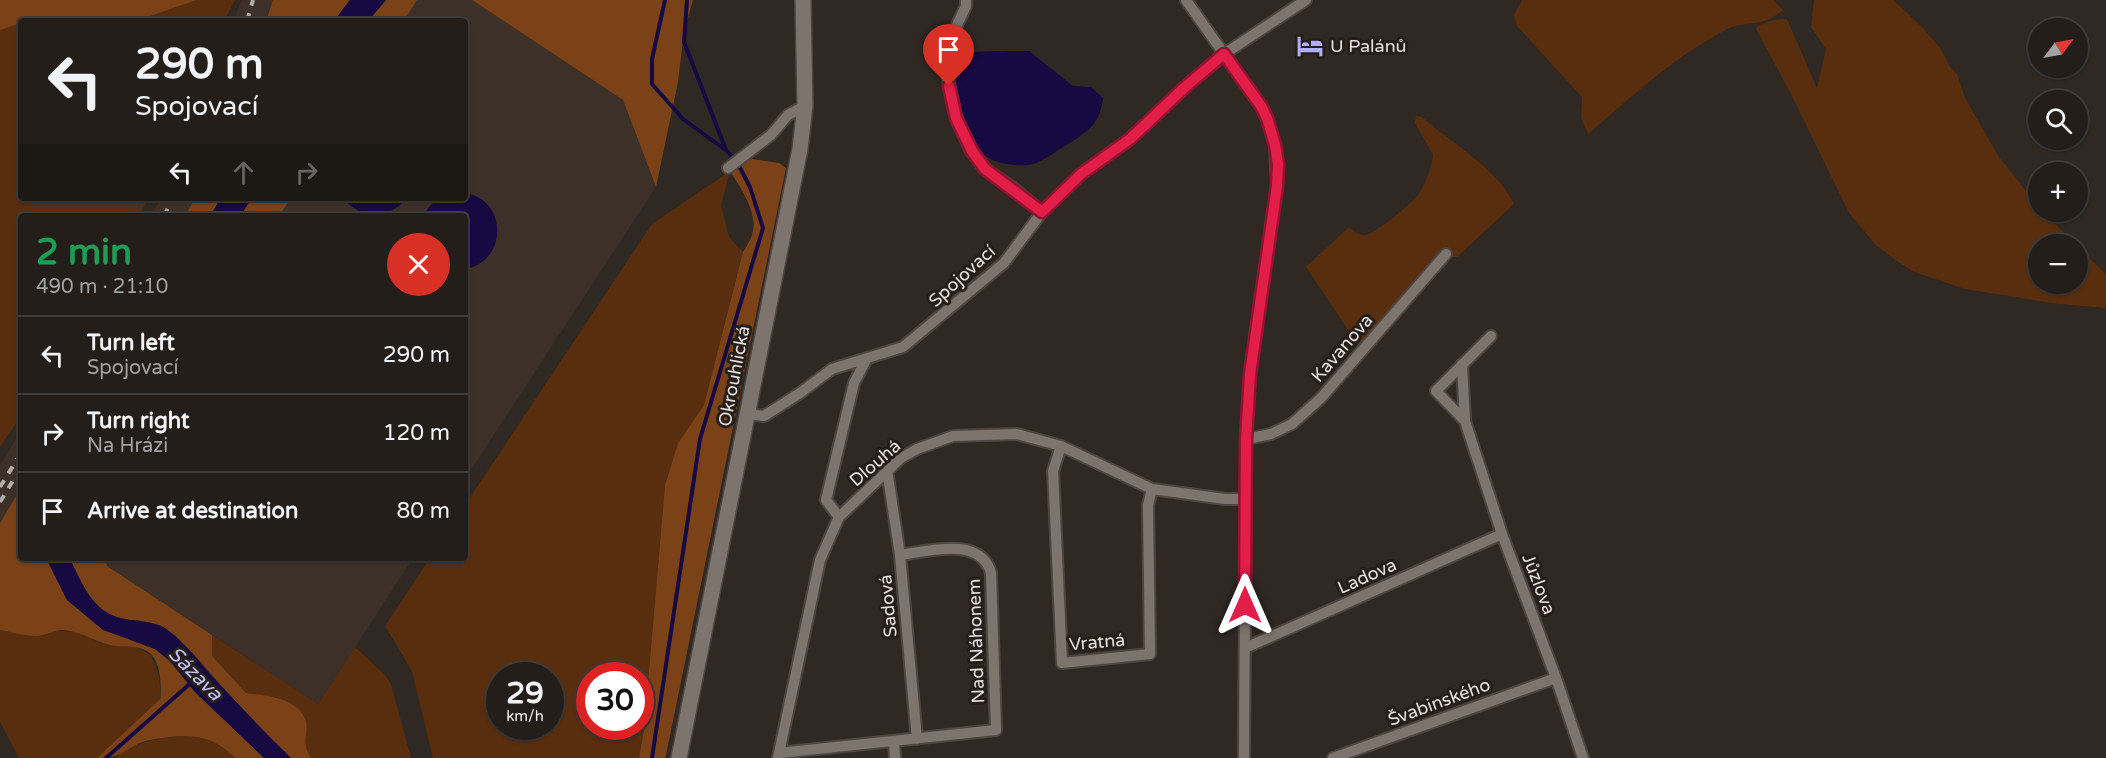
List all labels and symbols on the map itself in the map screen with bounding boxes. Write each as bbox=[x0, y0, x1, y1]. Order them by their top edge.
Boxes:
north arrow bbox=[2028, 18, 2088, 78]
pin bbox=[923, 24, 974, 86]
hotel icon: U Palánů bbox=[1295, 31, 1325, 61]
place label: U Palánů bbox=[1330, 35, 1407, 57]
street label: Spojovací bbox=[924, 240, 1000, 312]
street label: Kavanova bbox=[1307, 310, 1377, 386]
street label: Okrouhlická bbox=[713, 324, 755, 428]
street label: Dlouhá bbox=[845, 435, 905, 491]
street label: Jůzlova bbox=[1517, 551, 1561, 617]
street label: Ladova bbox=[1334, 553, 1400, 599]
position arrow bbox=[1213, 573, 1277, 637]
street label: Sadová bbox=[874, 574, 902, 638]
street label: Nad Náhonem bbox=[963, 578, 989, 704]
street label: Vratná bbox=[1068, 629, 1126, 655]
water label: Sázava bbox=[163, 642, 227, 706]
speed limit sign: 30 bbox=[576, 662, 654, 740]
street label: Švabinského bbox=[1385, 673, 1493, 731]

